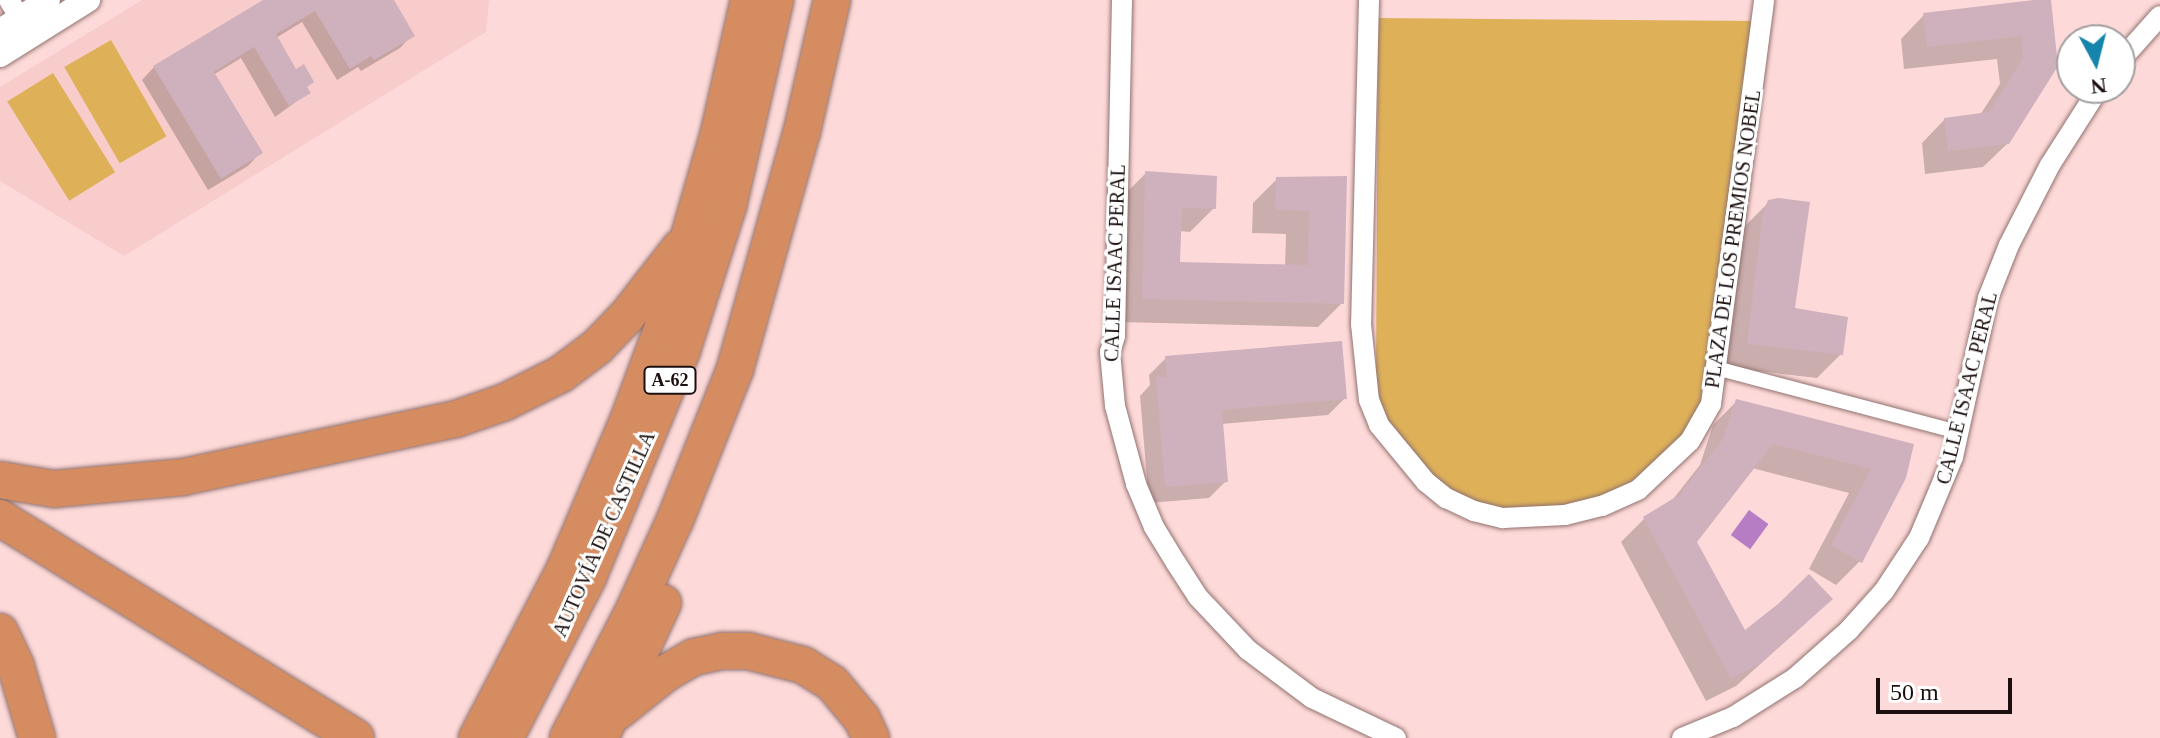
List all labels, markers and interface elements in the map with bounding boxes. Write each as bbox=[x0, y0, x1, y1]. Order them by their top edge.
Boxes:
north arrow bbox=[2056, 24, 2136, 104]
text: N bbox=[2089, 73, 2108, 100]
street label: PLAZA DE LOS PREMIOS NOBEL bbox=[1700, 88, 1766, 390]
street label: CALLE ISAAC PERAL bbox=[1100, 164, 1130, 362]
street label: CALLE ISAAC PERAL bbox=[1931, 289, 2003, 487]
road number: A-62 bbox=[642, 366, 698, 394]
street label: AUTOVÍA DE CASTILLA bbox=[547, 427, 661, 641]
scale bar bbox=[1880, 662, 2016, 712]
text: 50 m bbox=[1890, 679, 1939, 705]

